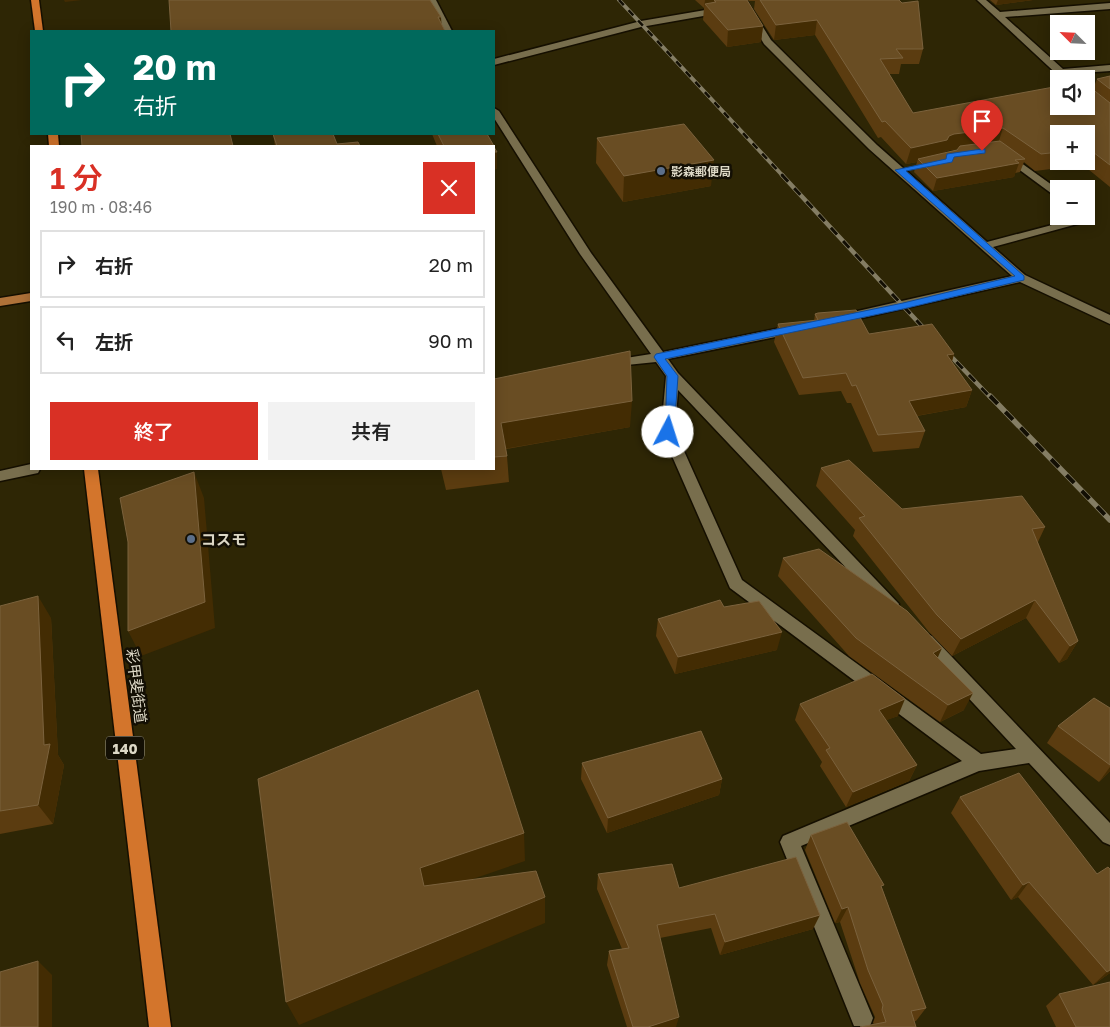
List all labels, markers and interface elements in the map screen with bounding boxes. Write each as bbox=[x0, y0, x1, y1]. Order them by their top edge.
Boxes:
north arrow bbox=[1050, 15, 1095, 60]
map controls bbox=[1050, 15, 1095, 225]
text: 20 m bbox=[133, 46, 216, 88]
icon: right bbox=[50, 50, 115, 115]
button: sound bbox=[1050, 70, 1095, 115]
text: 右折 bbox=[133, 92, 177, 119]
pin bbox=[961, 100, 1003, 151]
icon: arrive bbox=[968, 107, 996, 135]
button: + bbox=[1050, 125, 1095, 170]
text: 1 分 bbox=[50, 160, 103, 196]
button: close bbox=[423, 162, 475, 214]
place label: 影森郵便局 bbox=[671, 164, 731, 179]
marker: 影森郵便局 bbox=[655, 165, 667, 177]
button: − bbox=[1050, 180, 1095, 225]
text: 190 m · 08:46 bbox=[50, 197, 152, 217]
icon: right bbox=[52, 250, 80, 278]
text: 20 m bbox=[429, 253, 473, 276]
text: 右折 bbox=[95, 254, 133, 277]
icon: left bbox=[52, 326, 80, 354]
text: 90 m bbox=[428, 329, 473, 352]
text: 左折 bbox=[95, 330, 133, 353]
button: 終了 bbox=[50, 402, 258, 460]
button: 共有 bbox=[268, 402, 475, 460]
position arrow bbox=[641, 405, 693, 457]
place label: コスモ bbox=[201, 530, 246, 548]
marker: コスモ bbox=[185, 533, 197, 545]
street label: 彩甲斐街道 bbox=[123, 648, 151, 724]
road number: 140 bbox=[106, 736, 144, 760]

